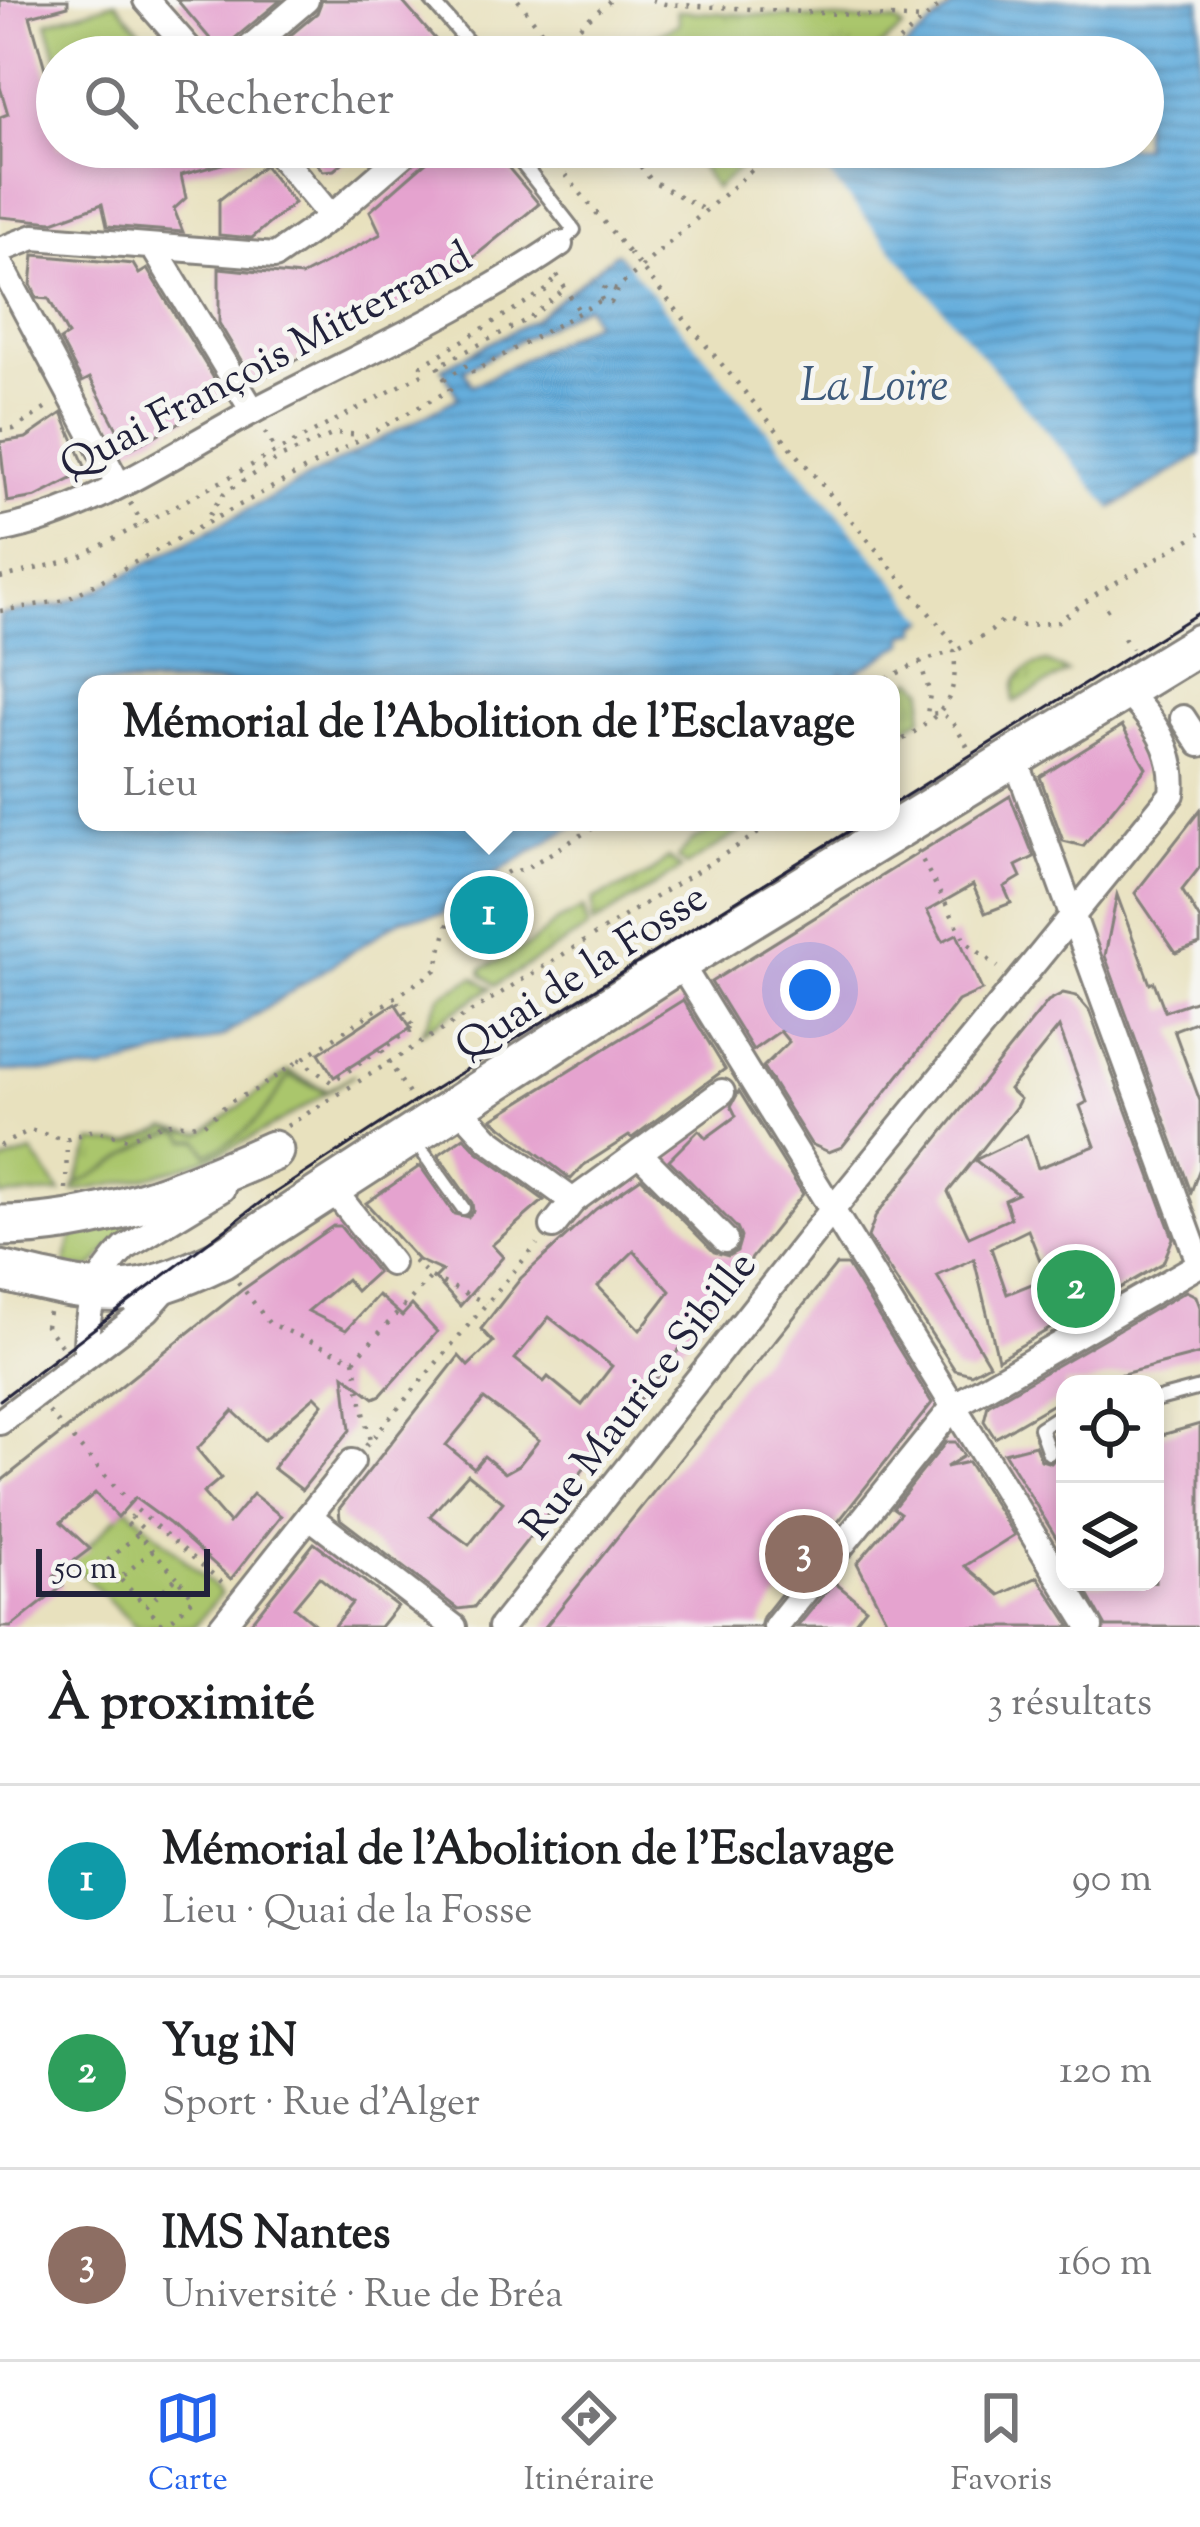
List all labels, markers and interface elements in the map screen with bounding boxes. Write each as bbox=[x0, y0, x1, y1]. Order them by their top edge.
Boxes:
search box bbox=[36, 36, 1164, 168]
icon: search bbox=[78, 69, 144, 135]
text: Rechercher bbox=[174, 70, 394, 135]
street label: Quai François Mitterrand bbox=[51, 229, 484, 498]
water label: La Loire bbox=[800, 356, 948, 421]
popup bbox=[78, 675, 900, 831]
text: Mémorial de l’Abolition de l’Esclavage bbox=[123, 693, 855, 758]
text: Lieu bbox=[123, 758, 198, 814]
street label: Quai de la Fosse bbox=[445, 870, 721, 1078]
pin: 1 bbox=[450, 870, 528, 960]
your location bbox=[780, 960, 840, 1020]
street label: Rue Maurice Sibille bbox=[509, 1240, 773, 1554]
pin: 2 bbox=[1037, 1244, 1115, 1334]
map controls bbox=[1056, 1375, 1164, 1591]
button: locate bbox=[1056, 1375, 1164, 1483]
button: layers bbox=[1056, 1483, 1164, 1591]
pin: 3 bbox=[765, 1509, 843, 1599]
scale bar bbox=[36, 1543, 210, 1596]
text: 50 m bbox=[54, 1546, 117, 1594]
text: À proximité bbox=[48, 1669, 315, 1742]
text: 3 résultats bbox=[987, 1677, 1152, 1733]
text: Mémorial de l’Abolition de l’Esclavage bbox=[162, 1820, 894, 1885]
text: 1 bbox=[80, 1853, 94, 1909]
text: 90 m bbox=[1072, 1853, 1152, 1909]
text: Lieu · Quai de la Fosse bbox=[162, 1885, 533, 1941]
text: Yug iN bbox=[162, 2012, 297, 2077]
text: 2 bbox=[78, 2045, 96, 2101]
text: 120 m bbox=[1059, 2045, 1152, 2101]
text: Sport · Rue d'Alger bbox=[162, 2077, 480, 2133]
text: IMS Nantes bbox=[162, 2204, 390, 2269]
text: 3 bbox=[79, 2237, 95, 2293]
text: 160 m bbox=[1058, 2237, 1152, 2293]
text: Université · Rue de Bréa bbox=[162, 2269, 563, 2325]
tab: Carte bbox=[148, 2385, 228, 2505]
tab: Itinéraire bbox=[524, 2385, 654, 2505]
tab: Favoris bbox=[950, 2385, 1052, 2505]

